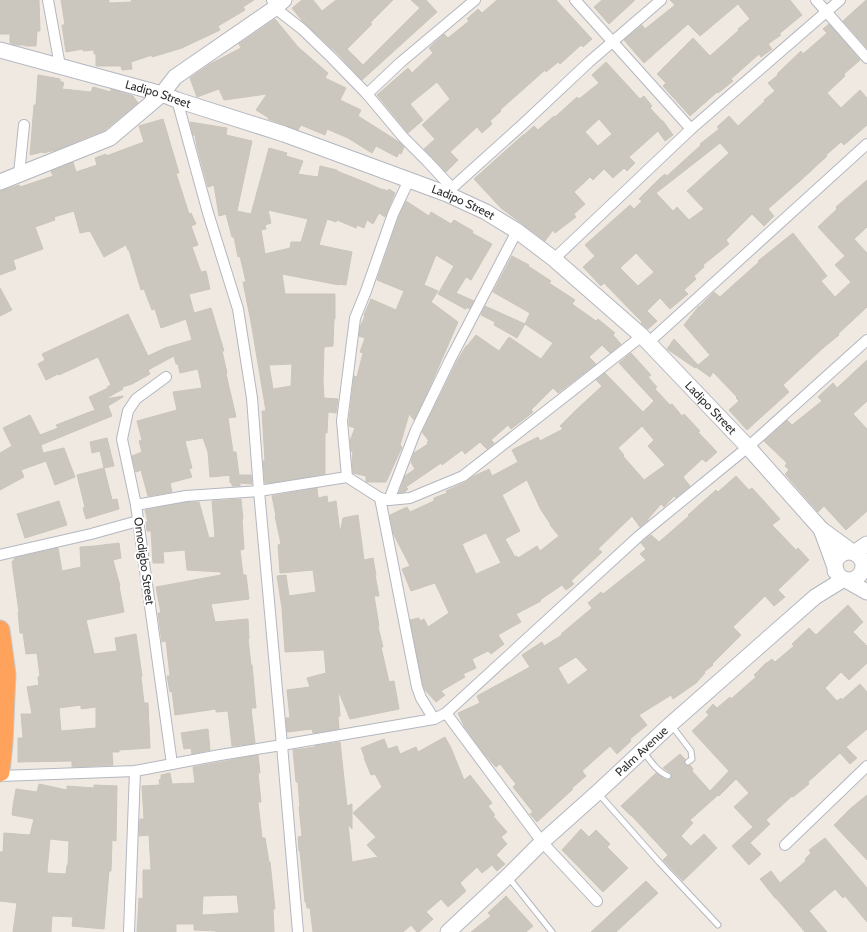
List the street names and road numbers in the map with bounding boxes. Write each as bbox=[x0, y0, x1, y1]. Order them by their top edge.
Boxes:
street label: Ladipo Street bbox=[124, 76, 193, 111]
street label: Ladipo Street bbox=[430, 181, 498, 223]
street label: Ladipo Street bbox=[682, 378, 740, 437]
street label: Omodigbo Street bbox=[131, 516, 158, 606]
street label: Palm Avenue bbox=[612, 723, 671, 779]

